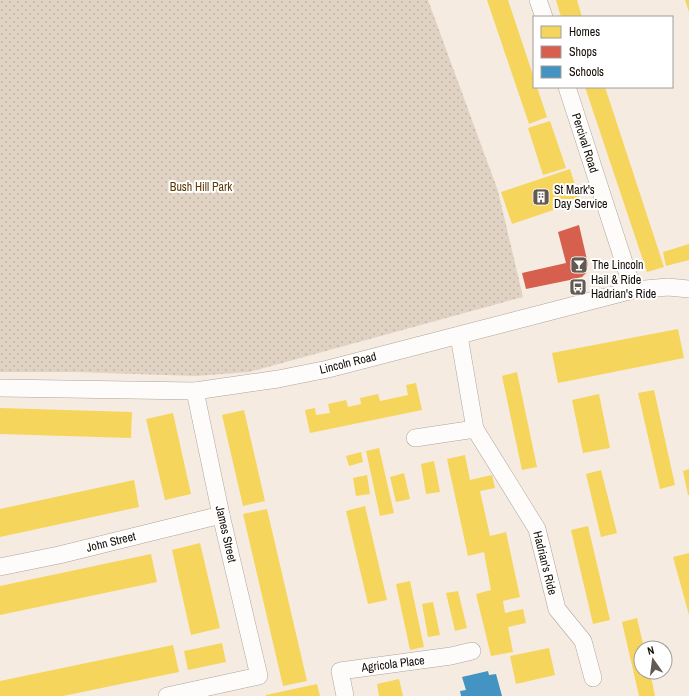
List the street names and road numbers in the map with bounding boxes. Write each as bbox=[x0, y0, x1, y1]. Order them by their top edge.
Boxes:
street label: Percival Road bbox=[568, 111, 602, 175]
street label: Lincoln Road bbox=[318, 348, 378, 378]
street label: James Street bbox=[212, 504, 240, 564]
street label: John Street bbox=[85, 528, 138, 556]
street label: Hadrian's Ride bbox=[529, 529, 561, 597]
street label: Agricola Place bbox=[360, 652, 425, 676]

